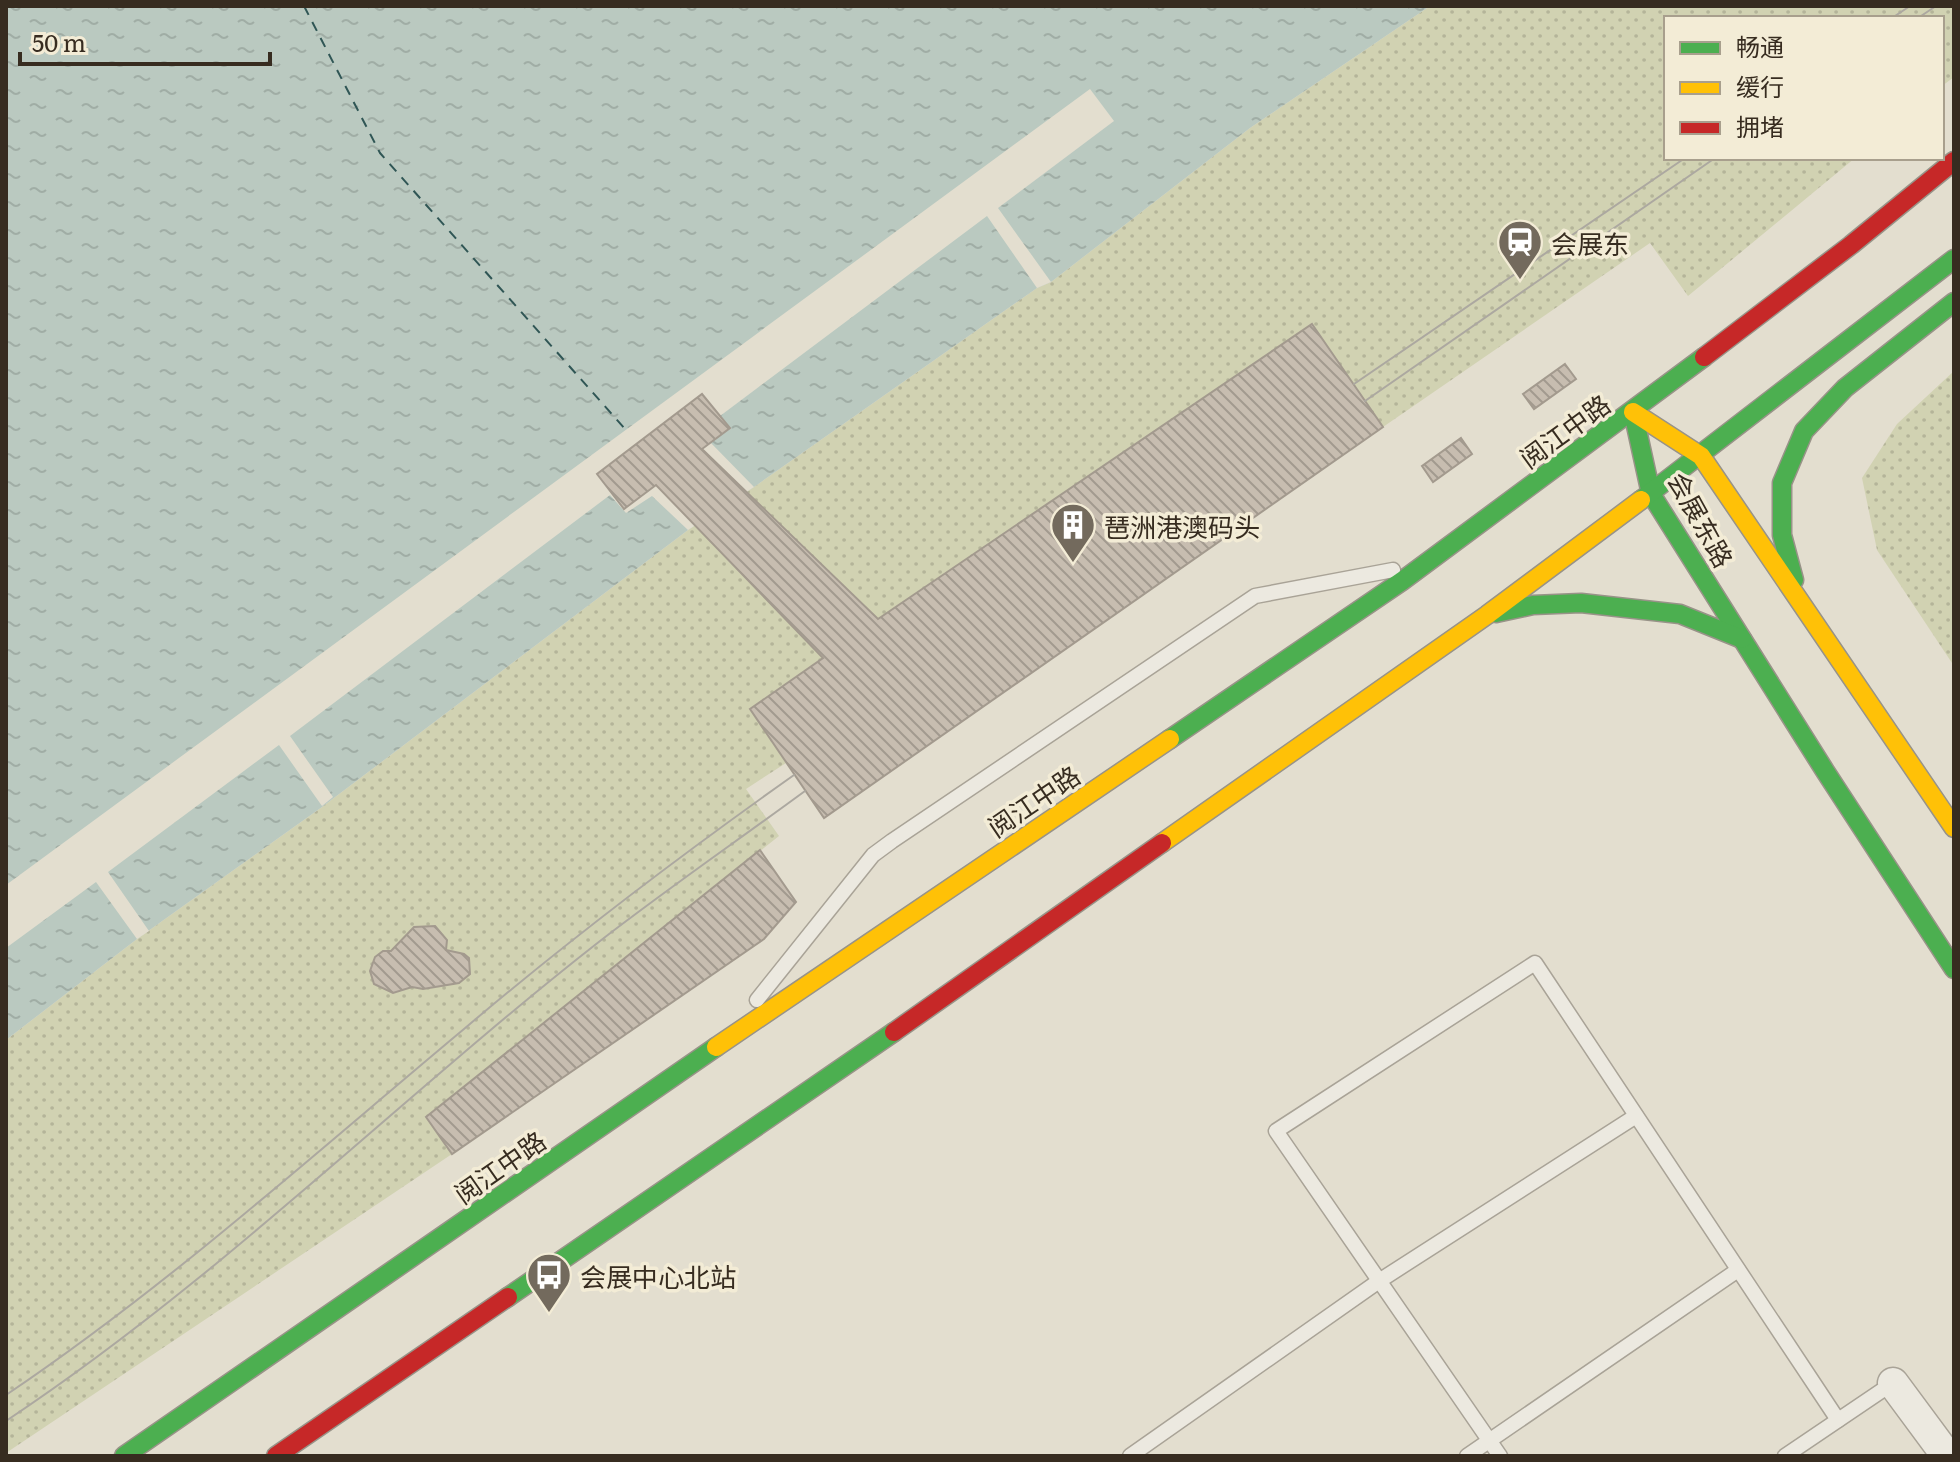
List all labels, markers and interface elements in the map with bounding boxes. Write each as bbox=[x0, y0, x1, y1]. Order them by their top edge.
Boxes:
scale bar bbox=[20, 16, 270, 66]
legend bbox=[1664, 16, 1944, 160]
text: 50 m bbox=[32, 24, 86, 59]
text: 畅通 bbox=[1736, 28, 1784, 63]
text: 缓行 bbox=[1736, 68, 1784, 103]
text: 拥堵 bbox=[1736, 108, 1784, 143]
station icon: 会展东 bbox=[1496, 218, 1544, 281]
place label: 会展东 bbox=[1551, 223, 1629, 262]
street label: 阅江中路 bbox=[1510, 384, 1618, 476]
street label: 会展东路 bbox=[1660, 464, 1744, 574]
building icon: 琶洲港澳码头 bbox=[1049, 501, 1097, 564]
place label: 琶洲港澳码头 bbox=[1104, 506, 1260, 545]
street label: 阅江中路 bbox=[979, 755, 1087, 845]
street label: 阅江中路 bbox=[445, 1120, 553, 1212]
bus stop icon: 会展中心北站 bbox=[525, 1251, 573, 1314]
place label: 会展中心北站 bbox=[580, 1256, 736, 1295]

